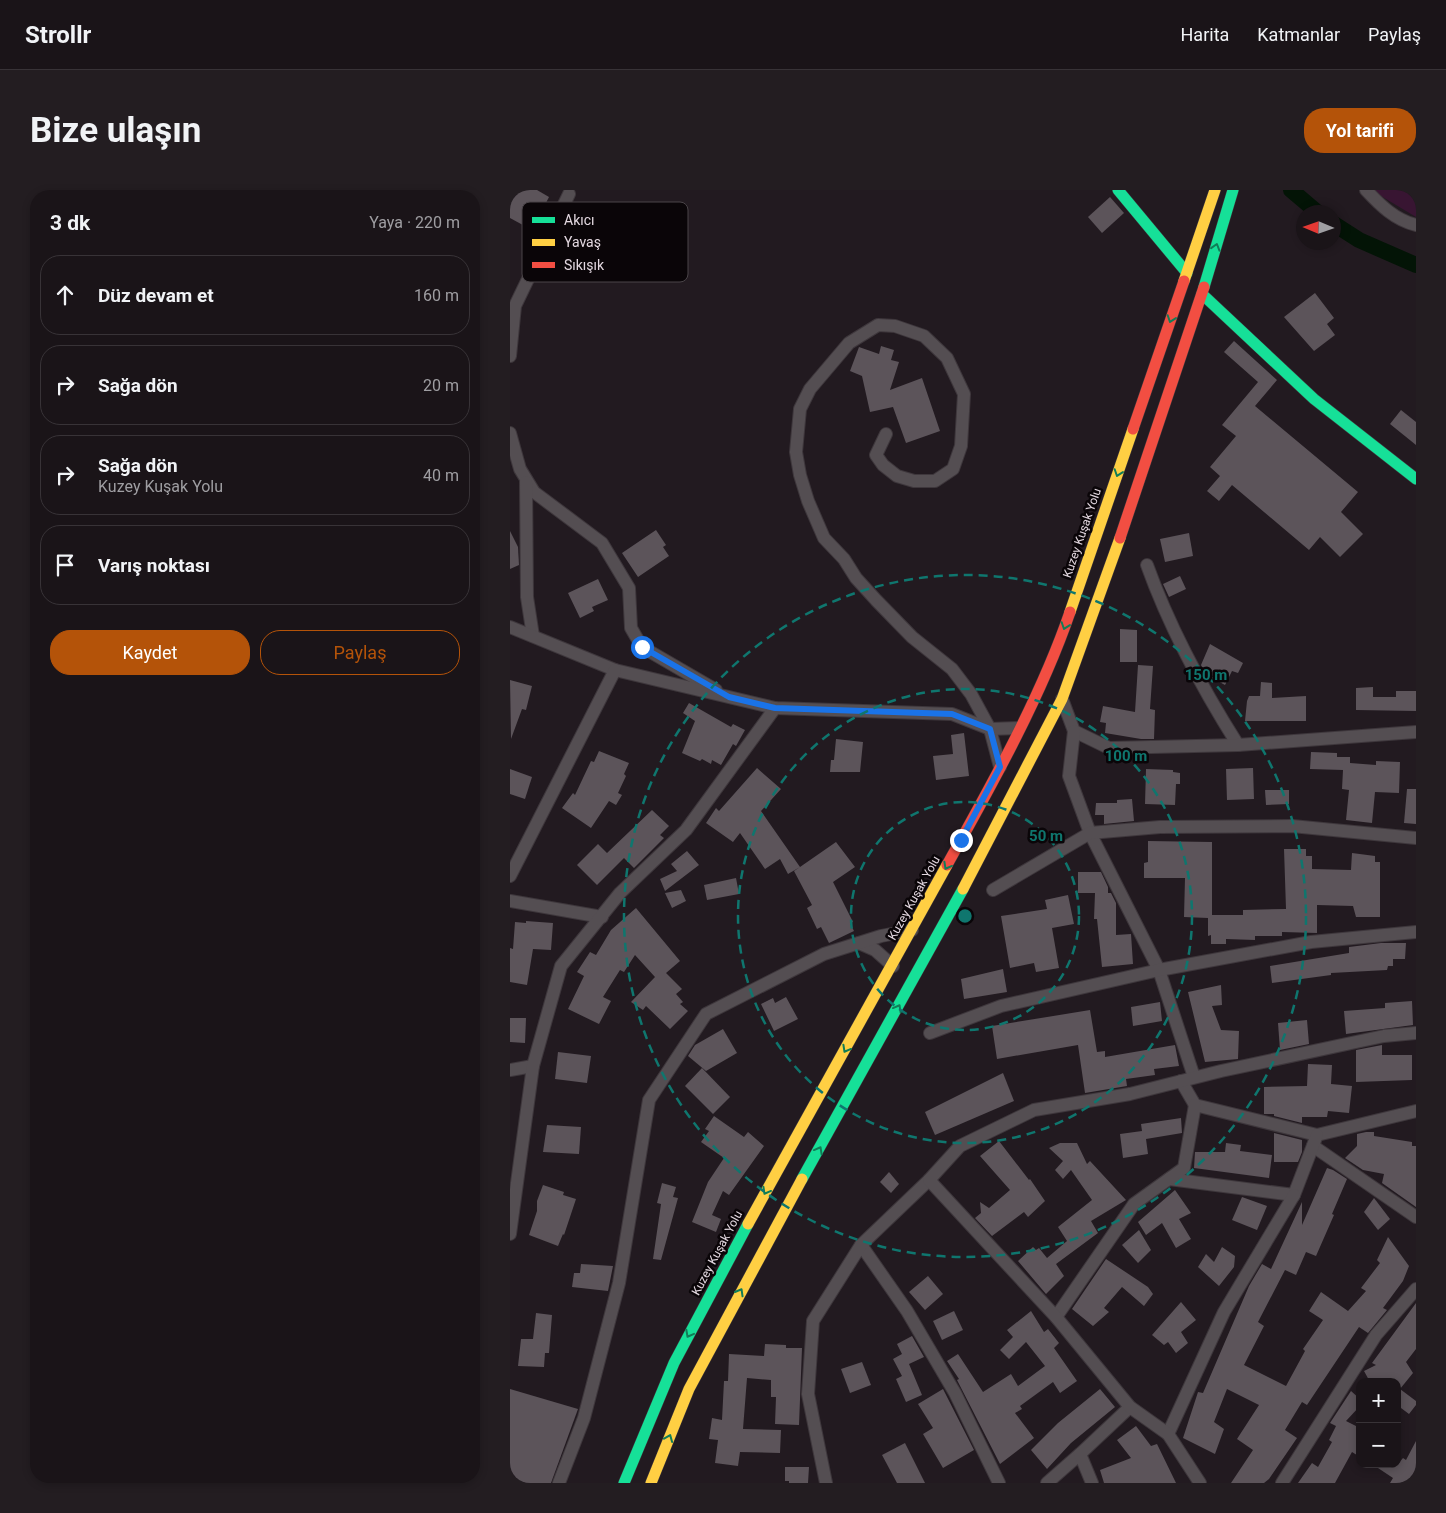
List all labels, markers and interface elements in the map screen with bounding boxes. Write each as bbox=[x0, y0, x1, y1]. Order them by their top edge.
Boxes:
text: Strollr bbox=[25, 21, 91, 49]
text: Harita bbox=[1181, 24, 1229, 45]
text: Katmanlar bbox=[1257, 24, 1340, 45]
text: Paylaş bbox=[1368, 24, 1421, 45]
button: Yol tarifi bbox=[1304, 108, 1416, 153]
text: Bize ulaşın bbox=[30, 110, 201, 151]
legend bbox=[522, 202, 688, 282]
north arrow bbox=[1296, 205, 1341, 250]
text: 3 dk bbox=[50, 211, 90, 235]
text: Akıcı bbox=[564, 212, 595, 228]
text: Yaya · 220 m bbox=[369, 213, 460, 232]
text: Yavaş bbox=[564, 234, 601, 250]
one-way arrow bbox=[1211, 244, 1221, 252]
text: Sıkışık bbox=[564, 257, 605, 273]
icon: ahead bbox=[51, 281, 79, 309]
text: Düz devam et bbox=[98, 284, 214, 307]
text: 160 m bbox=[414, 286, 459, 305]
one-way arrow bbox=[1167, 314, 1177, 323]
icon: right bbox=[51, 371, 79, 399]
text: Sağa dön bbox=[98, 374, 178, 397]
text: 20 m bbox=[423, 376, 459, 395]
text: Sağa dön bbox=[98, 454, 178, 477]
icon: right bbox=[51, 461, 79, 489]
text: 40 m bbox=[423, 466, 459, 485]
one-way arrow bbox=[1114, 468, 1124, 476]
text: Kuzey Kuşak Yolu bbox=[98, 477, 223, 496]
street label: Kuzey Kuşak Yolu bbox=[1060, 486, 1104, 580]
icon: arrive bbox=[51, 551, 79, 579]
text: Varış noktası bbox=[98, 554, 210, 577]
one-way arrow bbox=[1060, 622, 1070, 630]
button: Kaydet bbox=[50, 630, 250, 675]
button: Paylaş bbox=[260, 630, 460, 675]
route start bbox=[631, 636, 654, 659]
text: 150 m bbox=[1185, 666, 1227, 684]
text: 100 m bbox=[1105, 747, 1147, 765]
text: 50 m bbox=[1029, 827, 1063, 845]
route end bbox=[950, 829, 973, 852]
street label: Kuzey Kuşak Yolu bbox=[885, 854, 943, 942]
one-way arrow bbox=[943, 861, 953, 870]
centre of rings bbox=[956, 907, 974, 925]
one-way arrow bbox=[891, 1004, 901, 1013]
one-way arrow bbox=[842, 1044, 852, 1053]
one-way arrow bbox=[813, 1146, 823, 1155]
one-way arrow bbox=[762, 1185, 772, 1194]
street label: Kuzey Kuşak Yolu bbox=[689, 1208, 745, 1298]
one-way arrow bbox=[733, 1288, 743, 1297]
one-way arrow bbox=[686, 1329, 696, 1338]
map controls bbox=[1356, 1378, 1401, 1468]
button: + bbox=[1356, 1378, 1401, 1423]
button: − bbox=[1356, 1423, 1401, 1468]
one-way arrow bbox=[663, 1434, 673, 1443]

